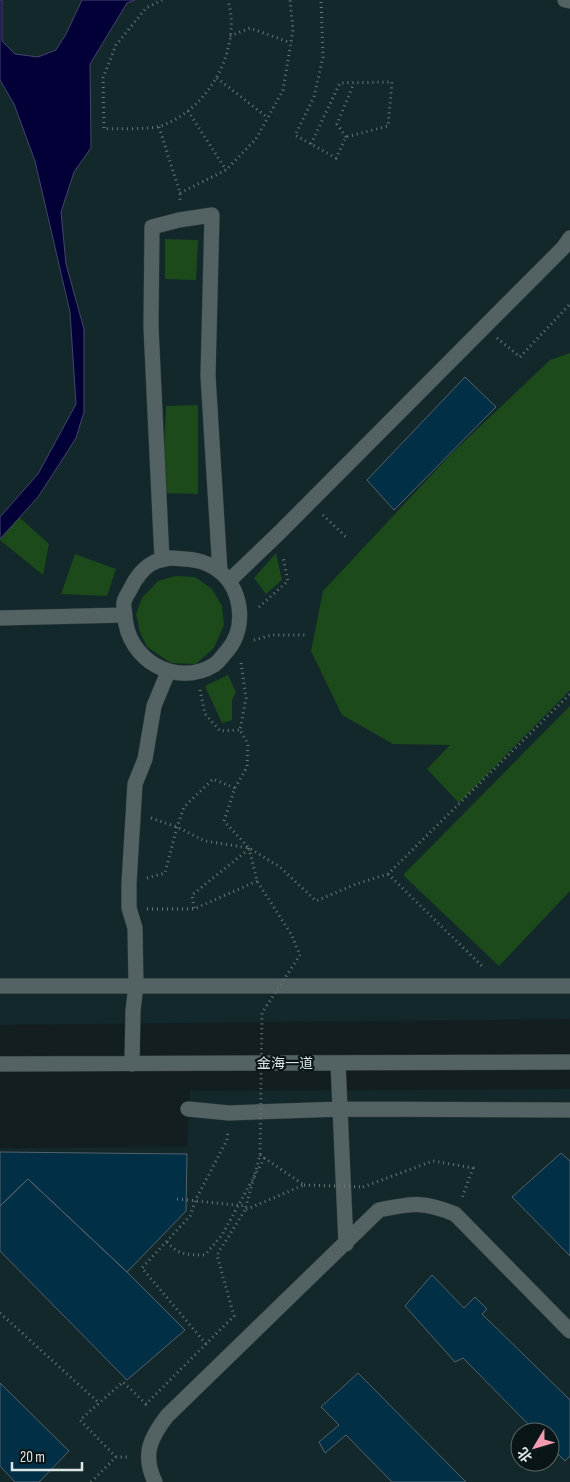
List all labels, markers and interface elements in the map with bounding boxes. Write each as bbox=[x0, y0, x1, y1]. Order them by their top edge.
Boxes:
street label: 金海一道 bbox=[257, 1055, 313, 1072]
north arrow bbox=[510, 1422, 560, 1472]
scale bar bbox=[12, 1440, 82, 1472]
text: 北 bbox=[514, 1444, 536, 1465]
text: 20 m bbox=[20, 1448, 45, 1467]

